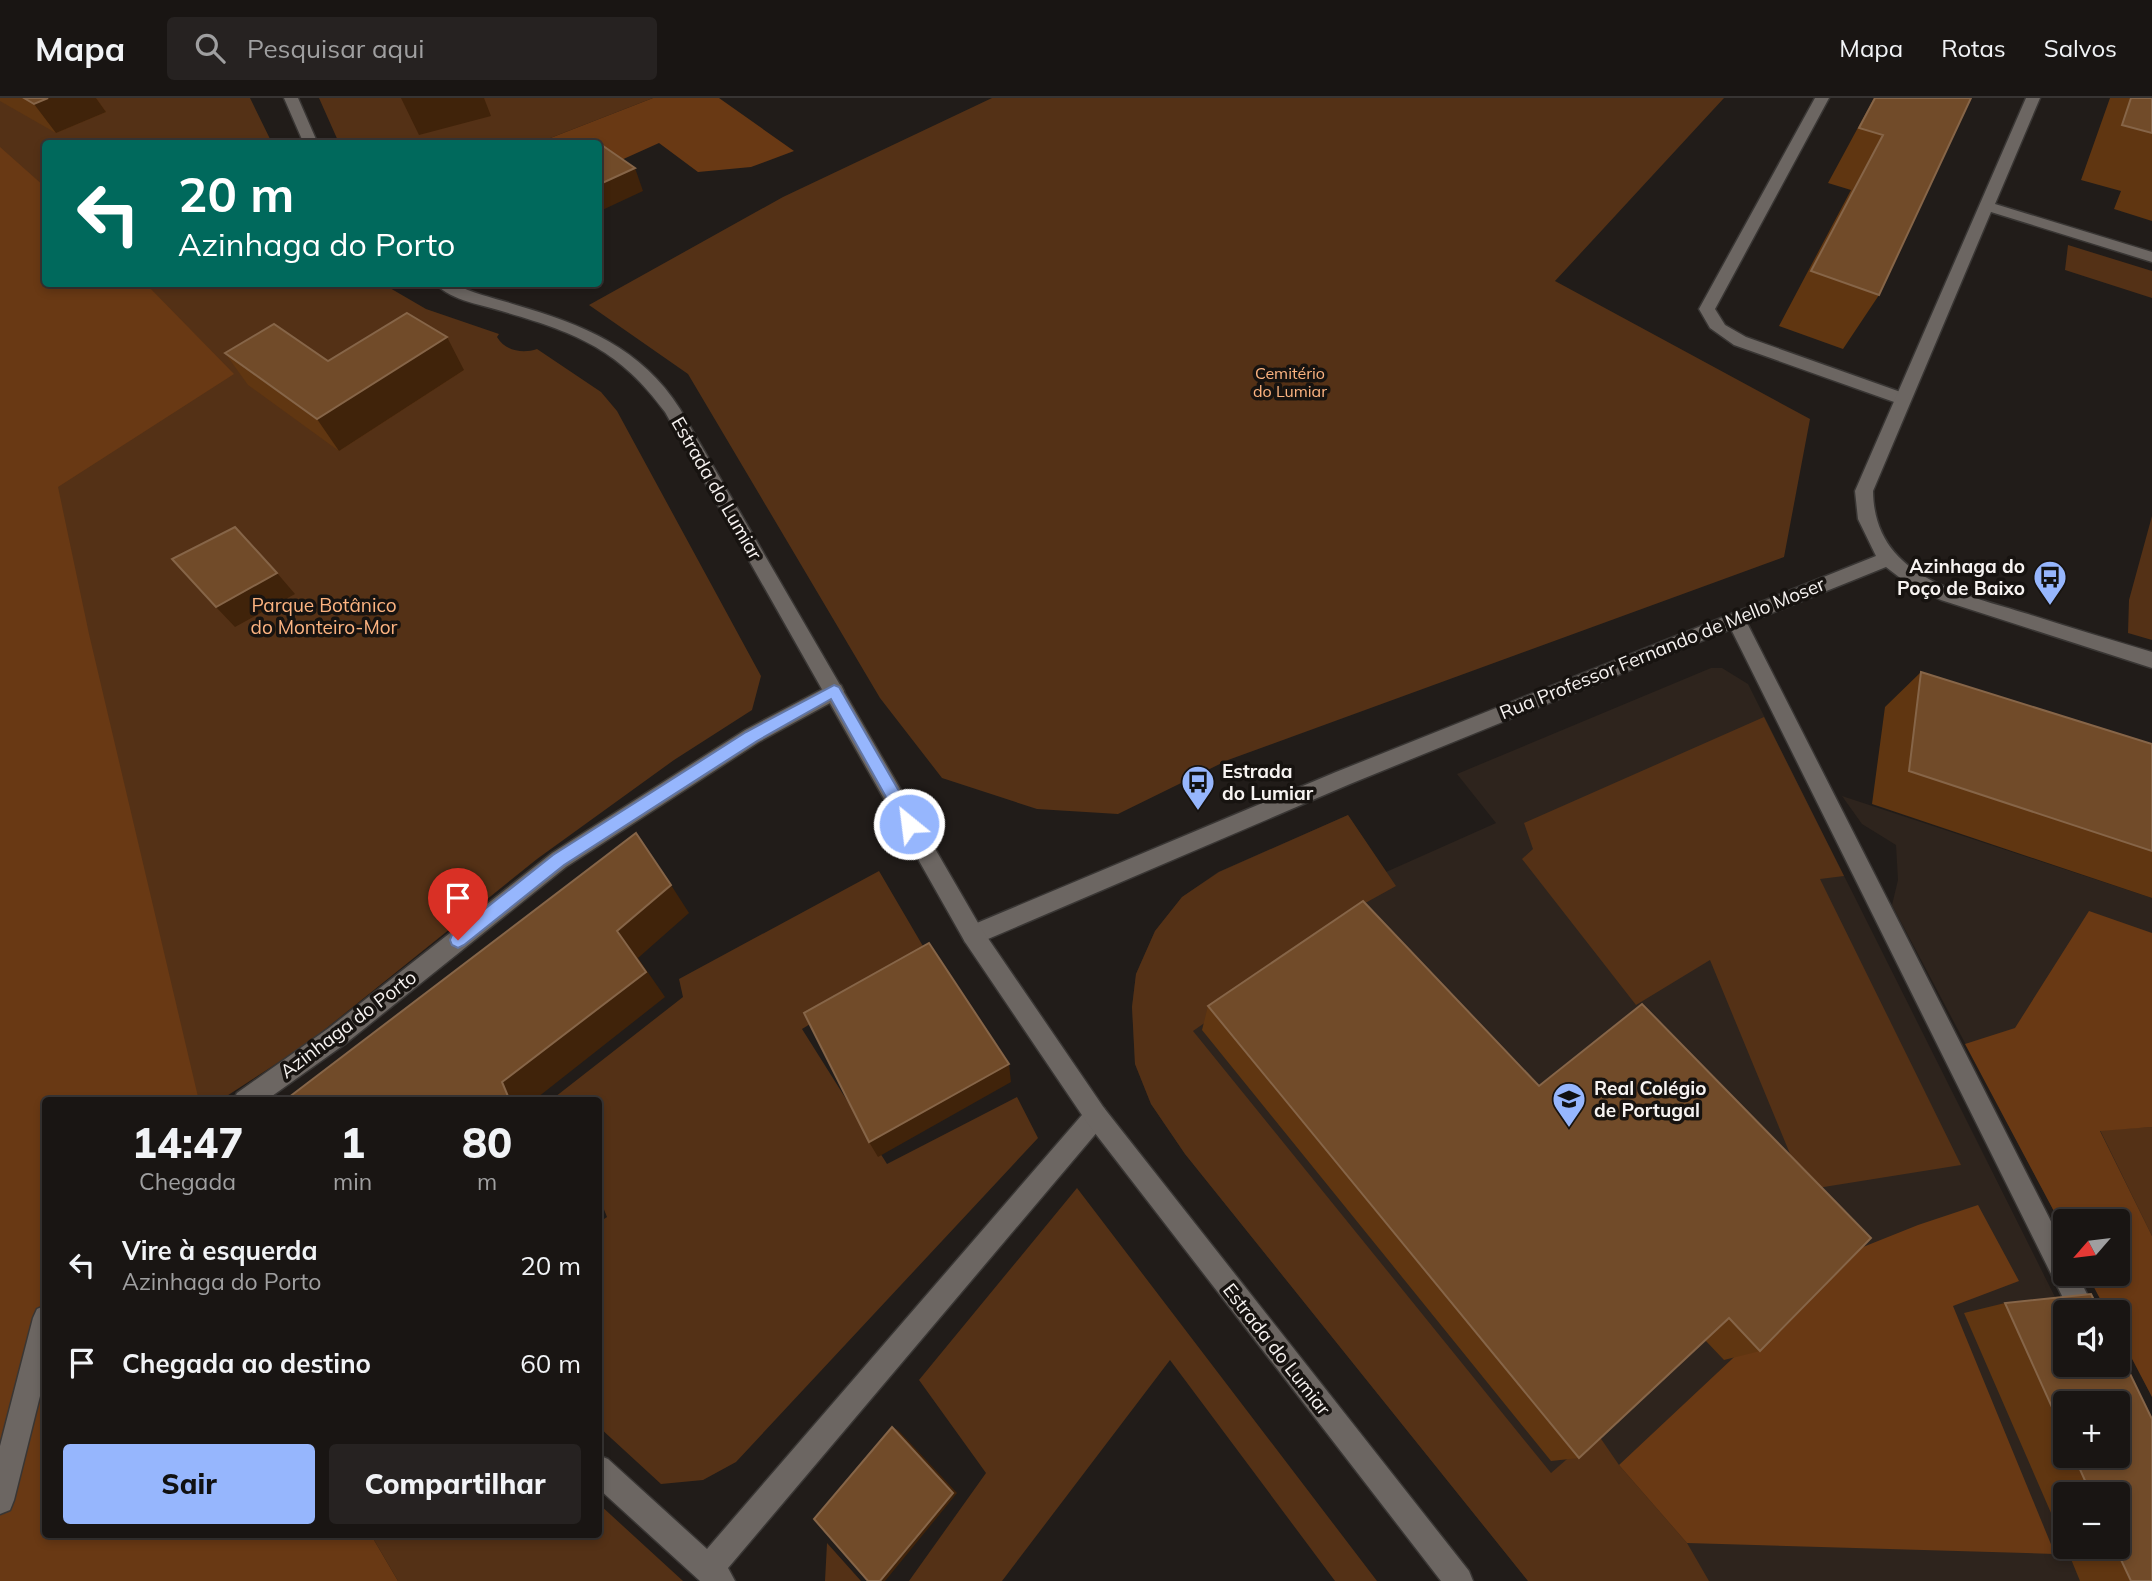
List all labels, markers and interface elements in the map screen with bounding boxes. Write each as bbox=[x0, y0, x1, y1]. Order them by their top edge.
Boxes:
search box bbox=[167, 17, 657, 80]
text: Mapa bbox=[35, 28, 125, 69]
icon: search bbox=[191, 29, 229, 67]
text: Pesquisar aqui bbox=[247, 32, 424, 65]
text: Mapa bbox=[1839, 33, 1903, 63]
text: Rotas bbox=[1941, 33, 2006, 63]
text: Salvos bbox=[2044, 33, 2117, 63]
text: 20 m bbox=[178, 163, 294, 224]
icon: left bbox=[63, 168, 154, 259]
text: Azinhaga do Porto bbox=[178, 224, 455, 264]
park label: Cemitério do Lumiar bbox=[1253, 363, 1327, 401]
street label: Estrada do Lumiar bbox=[666, 412, 768, 564]
place label: Azinhaga do Poço de Baixo bbox=[1897, 554, 2025, 600]
bus stop icon: Azinhaga do Poço de Baixo bbox=[2031, 558, 2069, 607]
street label: Rua Professor Fernando de Mello Moser bbox=[1496, 572, 1828, 724]
park label: Parque Botânico do Monteiro-Mor bbox=[251, 593, 398, 639]
place label: Estrada do Lumiar bbox=[1222, 759, 1314, 805]
bus stop icon: Estrada do Lumiar bbox=[1179, 763, 1217, 812]
position arrow bbox=[872, 787, 946, 861]
pin bbox=[428, 868, 488, 940]
icon: arrive bbox=[439, 879, 477, 917]
street label: Azinhaga do Porto bbox=[275, 965, 421, 1083]
place label: Real Colégio de Portugal bbox=[1594, 1076, 1706, 1122]
school or university icon: Real Colégio de Portugal bbox=[1550, 1080, 1588, 1129]
text: 14:47 bbox=[132, 1116, 243, 1169]
text: 1 bbox=[340, 1116, 365, 1169]
text: 80 bbox=[462, 1116, 512, 1169]
text: Chegada bbox=[139, 1167, 236, 1196]
text: min bbox=[333, 1167, 372, 1196]
text: m bbox=[477, 1167, 497, 1196]
north arrow bbox=[2053, 1209, 2130, 1286]
map controls bbox=[2053, 1209, 2130, 1559]
text: Vire à esquerda bbox=[122, 1234, 318, 1267]
icon: left bbox=[63, 1246, 101, 1284]
text: 20 m bbox=[520, 1249, 581, 1282]
text: Azinhaga do Porto bbox=[122, 1267, 321, 1296]
street label: Estrada do Lumiar bbox=[1218, 1278, 1336, 1420]
button: sound bbox=[2053, 1300, 2130, 1377]
icon: arrive bbox=[63, 1344, 101, 1382]
text: Chegada ao destino bbox=[122, 1347, 371, 1380]
text: 60 m bbox=[520, 1347, 581, 1380]
button: + bbox=[2053, 1391, 2130, 1468]
button: Sair bbox=[63, 1444, 315, 1524]
button: Compartilhar bbox=[329, 1444, 581, 1524]
button: − bbox=[2053, 1482, 2130, 1559]

